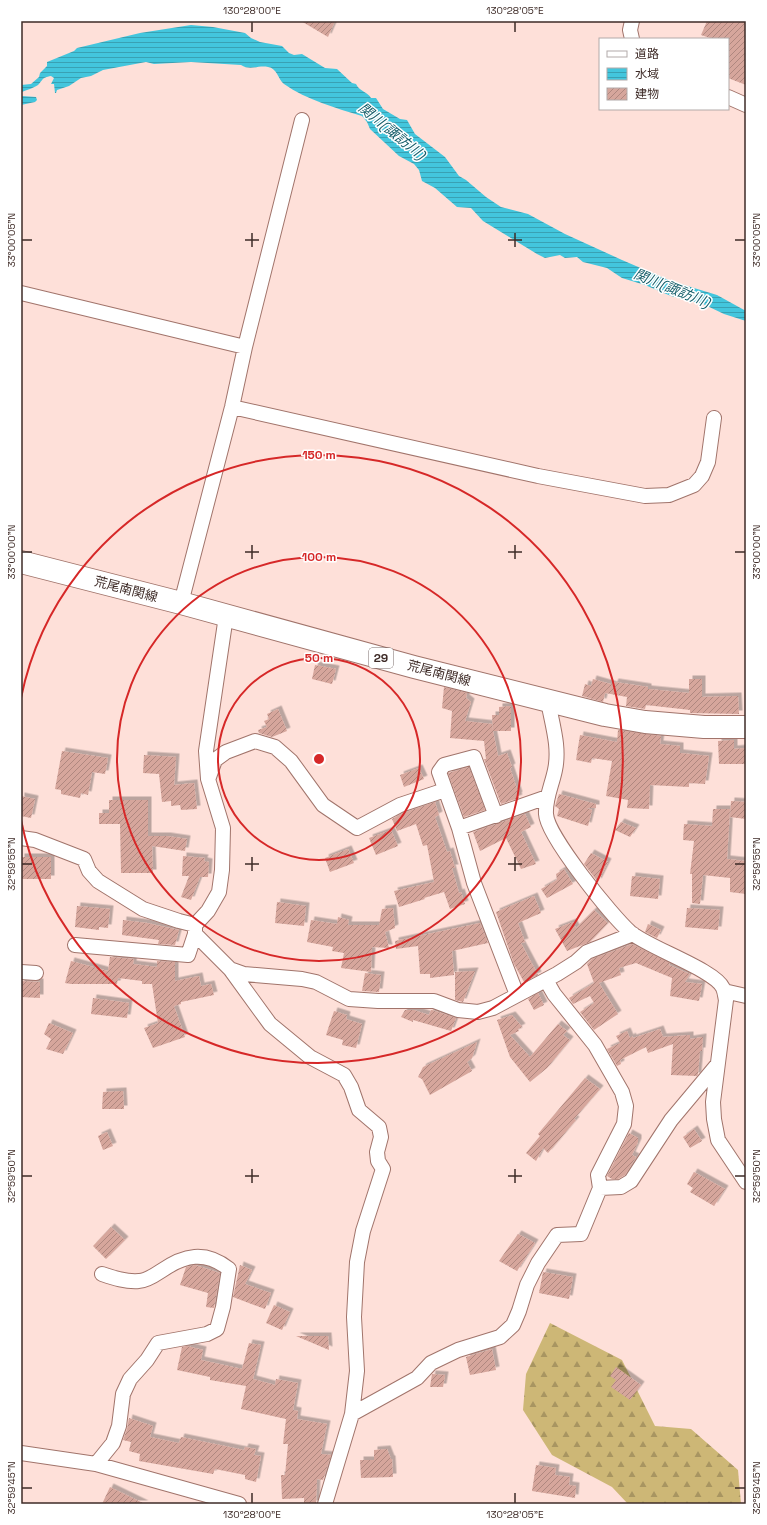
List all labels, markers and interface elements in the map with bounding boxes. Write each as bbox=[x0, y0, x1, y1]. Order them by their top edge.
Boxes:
text: 130°28'00"E bbox=[223, 4, 281, 17]
text: 130°28'05"E bbox=[486, 4, 544, 17]
legend bbox=[599, 38, 729, 110]
text: 道路 bbox=[635, 46, 659, 62]
text: 水域 bbox=[635, 66, 659, 82]
text: 建物 bbox=[635, 86, 659, 102]
water label: 関川(諏訪川) bbox=[355, 99, 430, 164]
text: 33°00'05"N bbox=[5, 213, 18, 267]
text: 33°00'05"N bbox=[750, 213, 763, 267]
water label: 関川(諏訪川) bbox=[631, 265, 714, 312]
text: 150 m bbox=[302, 447, 336, 463]
text: 33°00'00"N bbox=[5, 525, 18, 579]
text: 33°00'00"N bbox=[750, 525, 763, 579]
text: 100 m bbox=[302, 549, 336, 565]
street label: 荒尾南関線 bbox=[92, 572, 160, 606]
road number: 29 bbox=[369, 648, 393, 668]
text: 50 m bbox=[305, 650, 333, 666]
street label: 荒尾南関線 bbox=[405, 656, 473, 690]
centre of rings bbox=[312, 752, 326, 766]
text: 32°59'55"N bbox=[5, 837, 18, 891]
text: 32°59'55"N bbox=[750, 837, 763, 891]
text: 32°59'50"N bbox=[5, 1149, 18, 1203]
text: 32°59'50"N bbox=[750, 1149, 763, 1203]
text: 32°59'45"N bbox=[5, 1461, 18, 1515]
text: 32°59'45"N bbox=[750, 1461, 763, 1515]
text: 130°28'00"E bbox=[223, 1508, 281, 1521]
text: 130°28'05"E bbox=[486, 1508, 544, 1521]

